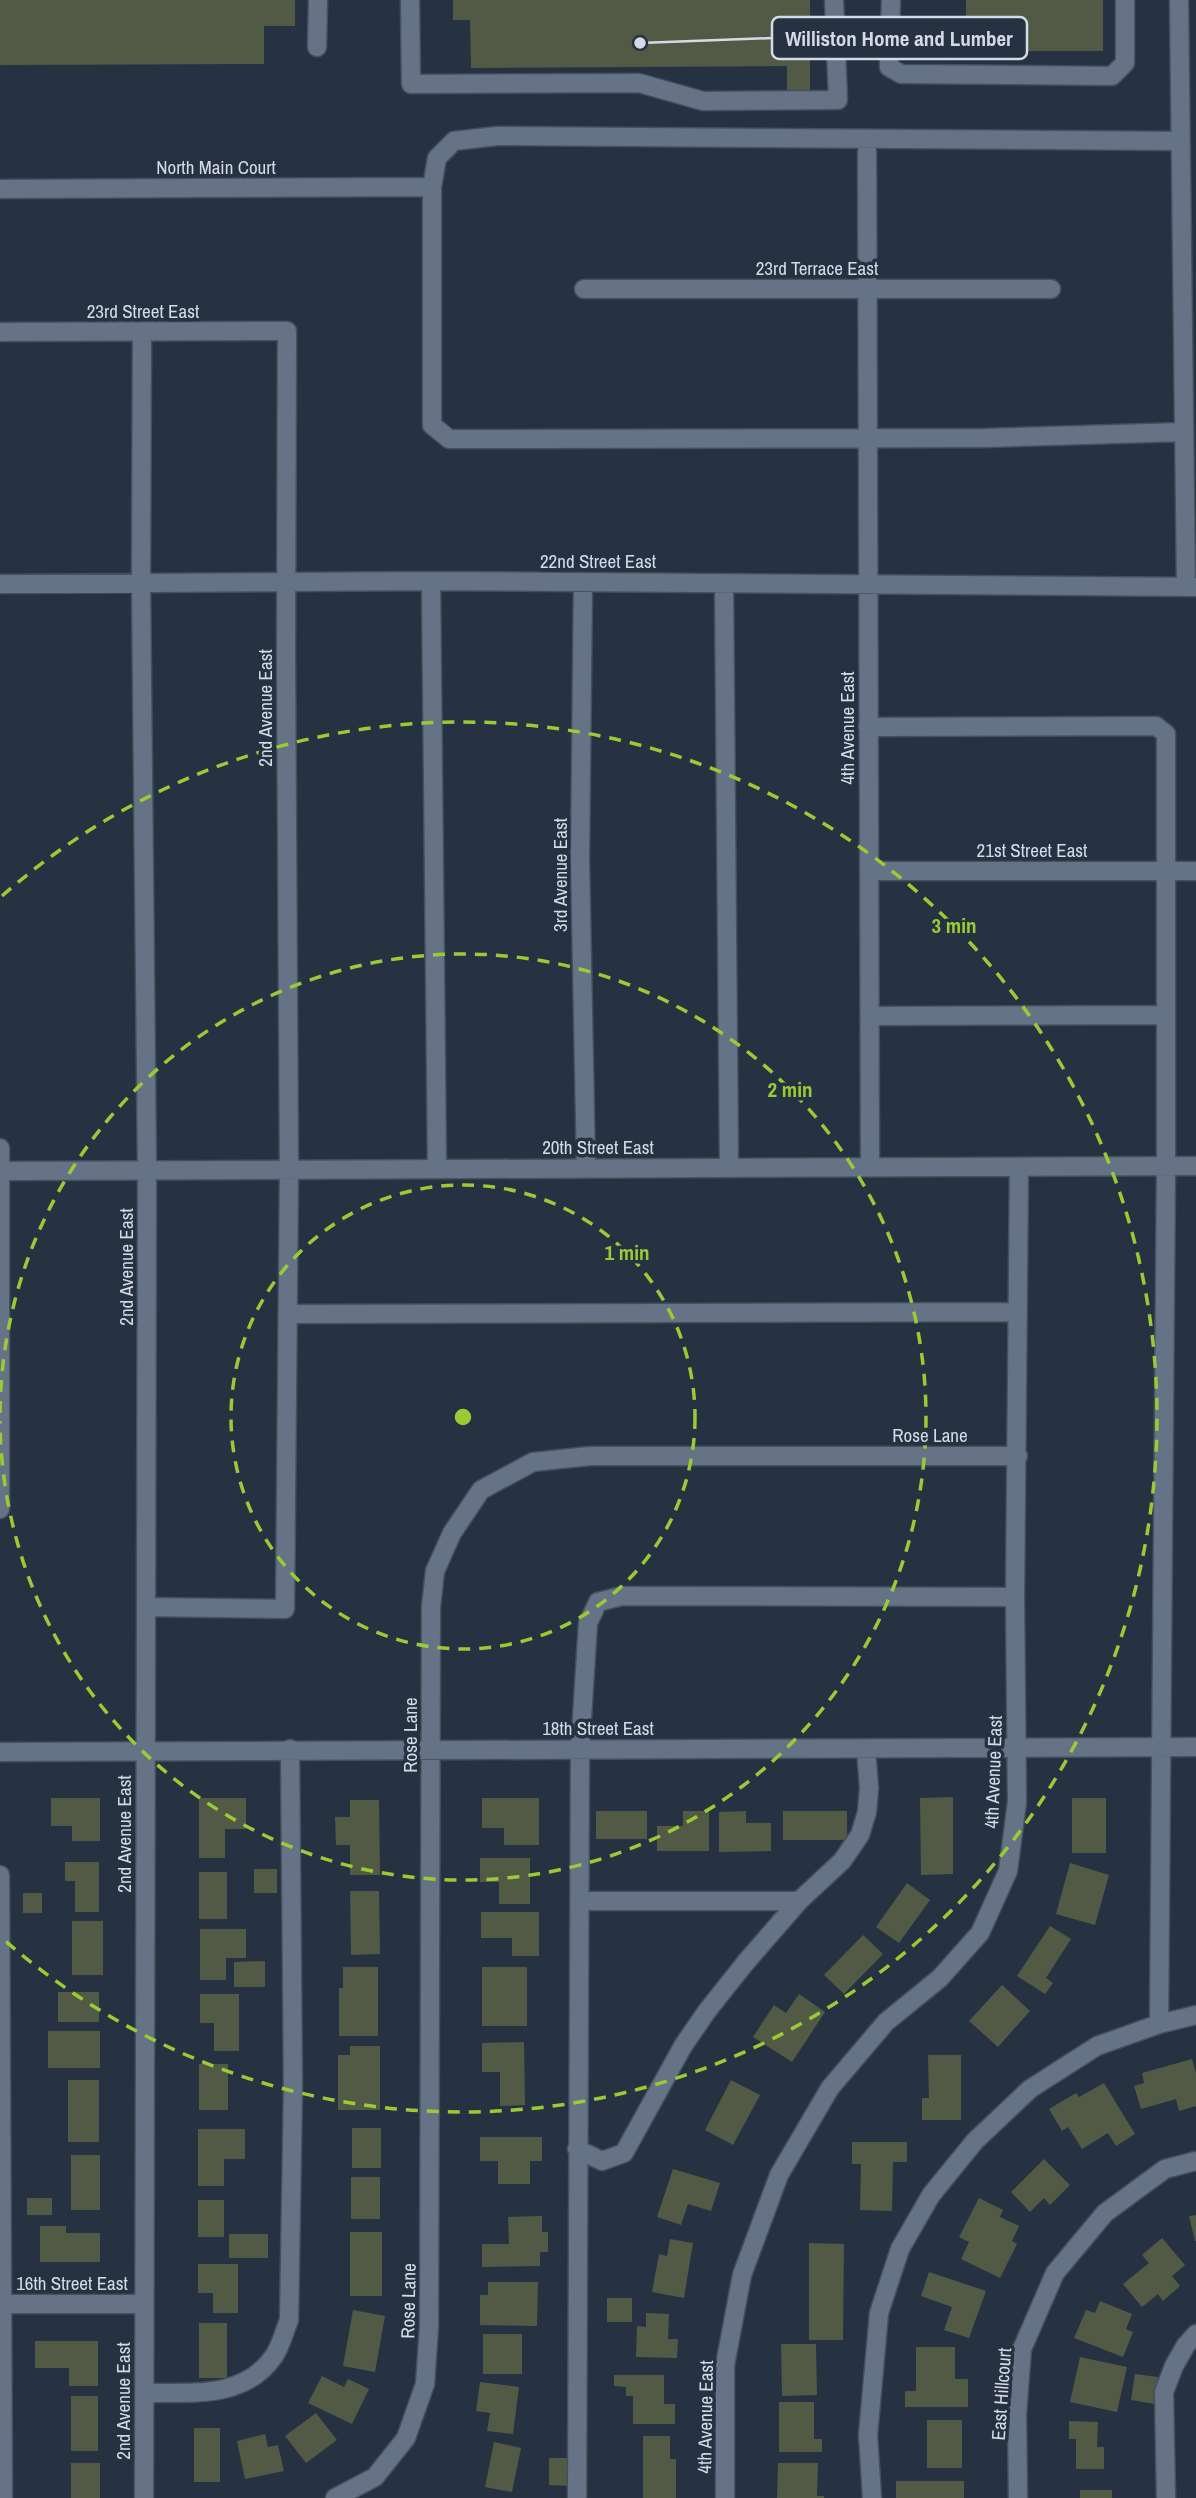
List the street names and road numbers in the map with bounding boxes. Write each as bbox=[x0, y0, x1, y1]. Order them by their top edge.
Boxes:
street label: North Main Court bbox=[156, 154, 276, 180]
street label: 23rd Terrace East bbox=[756, 255, 879, 281]
street label: 23rd Street East bbox=[87, 298, 200, 324]
street label: 22nd Street East bbox=[540, 548, 657, 574]
street label: 2nd Avenue East bbox=[252, 649, 278, 767]
street label: 4th Avenue East bbox=[834, 671, 860, 785]
street label: 3rd Avenue East bbox=[547, 817, 573, 932]
street label: 21st Street East bbox=[977, 837, 1088, 863]
street label: 20th Street East bbox=[542, 1134, 655, 1160]
street label: 2nd Avenue East bbox=[113, 1208, 139, 1326]
street label: Rose Lane bbox=[892, 1422, 968, 1448]
street label: Rose Lane bbox=[397, 1697, 423, 1773]
street label: 4th Avenue East bbox=[978, 1714, 1008, 1829]
street label: 18th Street East bbox=[542, 1715, 655, 1741]
street label: 2nd Avenue East bbox=[111, 1775, 137, 1893]
street label: Rose Lane bbox=[394, 2263, 422, 2339]
street label: 16th Street East bbox=[16, 2270, 129, 2296]
street label: 2nd Avenue East bbox=[110, 2342, 136, 2460]
street label: East Hillcourt bbox=[985, 2346, 1017, 2441]
street label: 4th Avenue East bbox=[691, 2360, 719, 2474]

